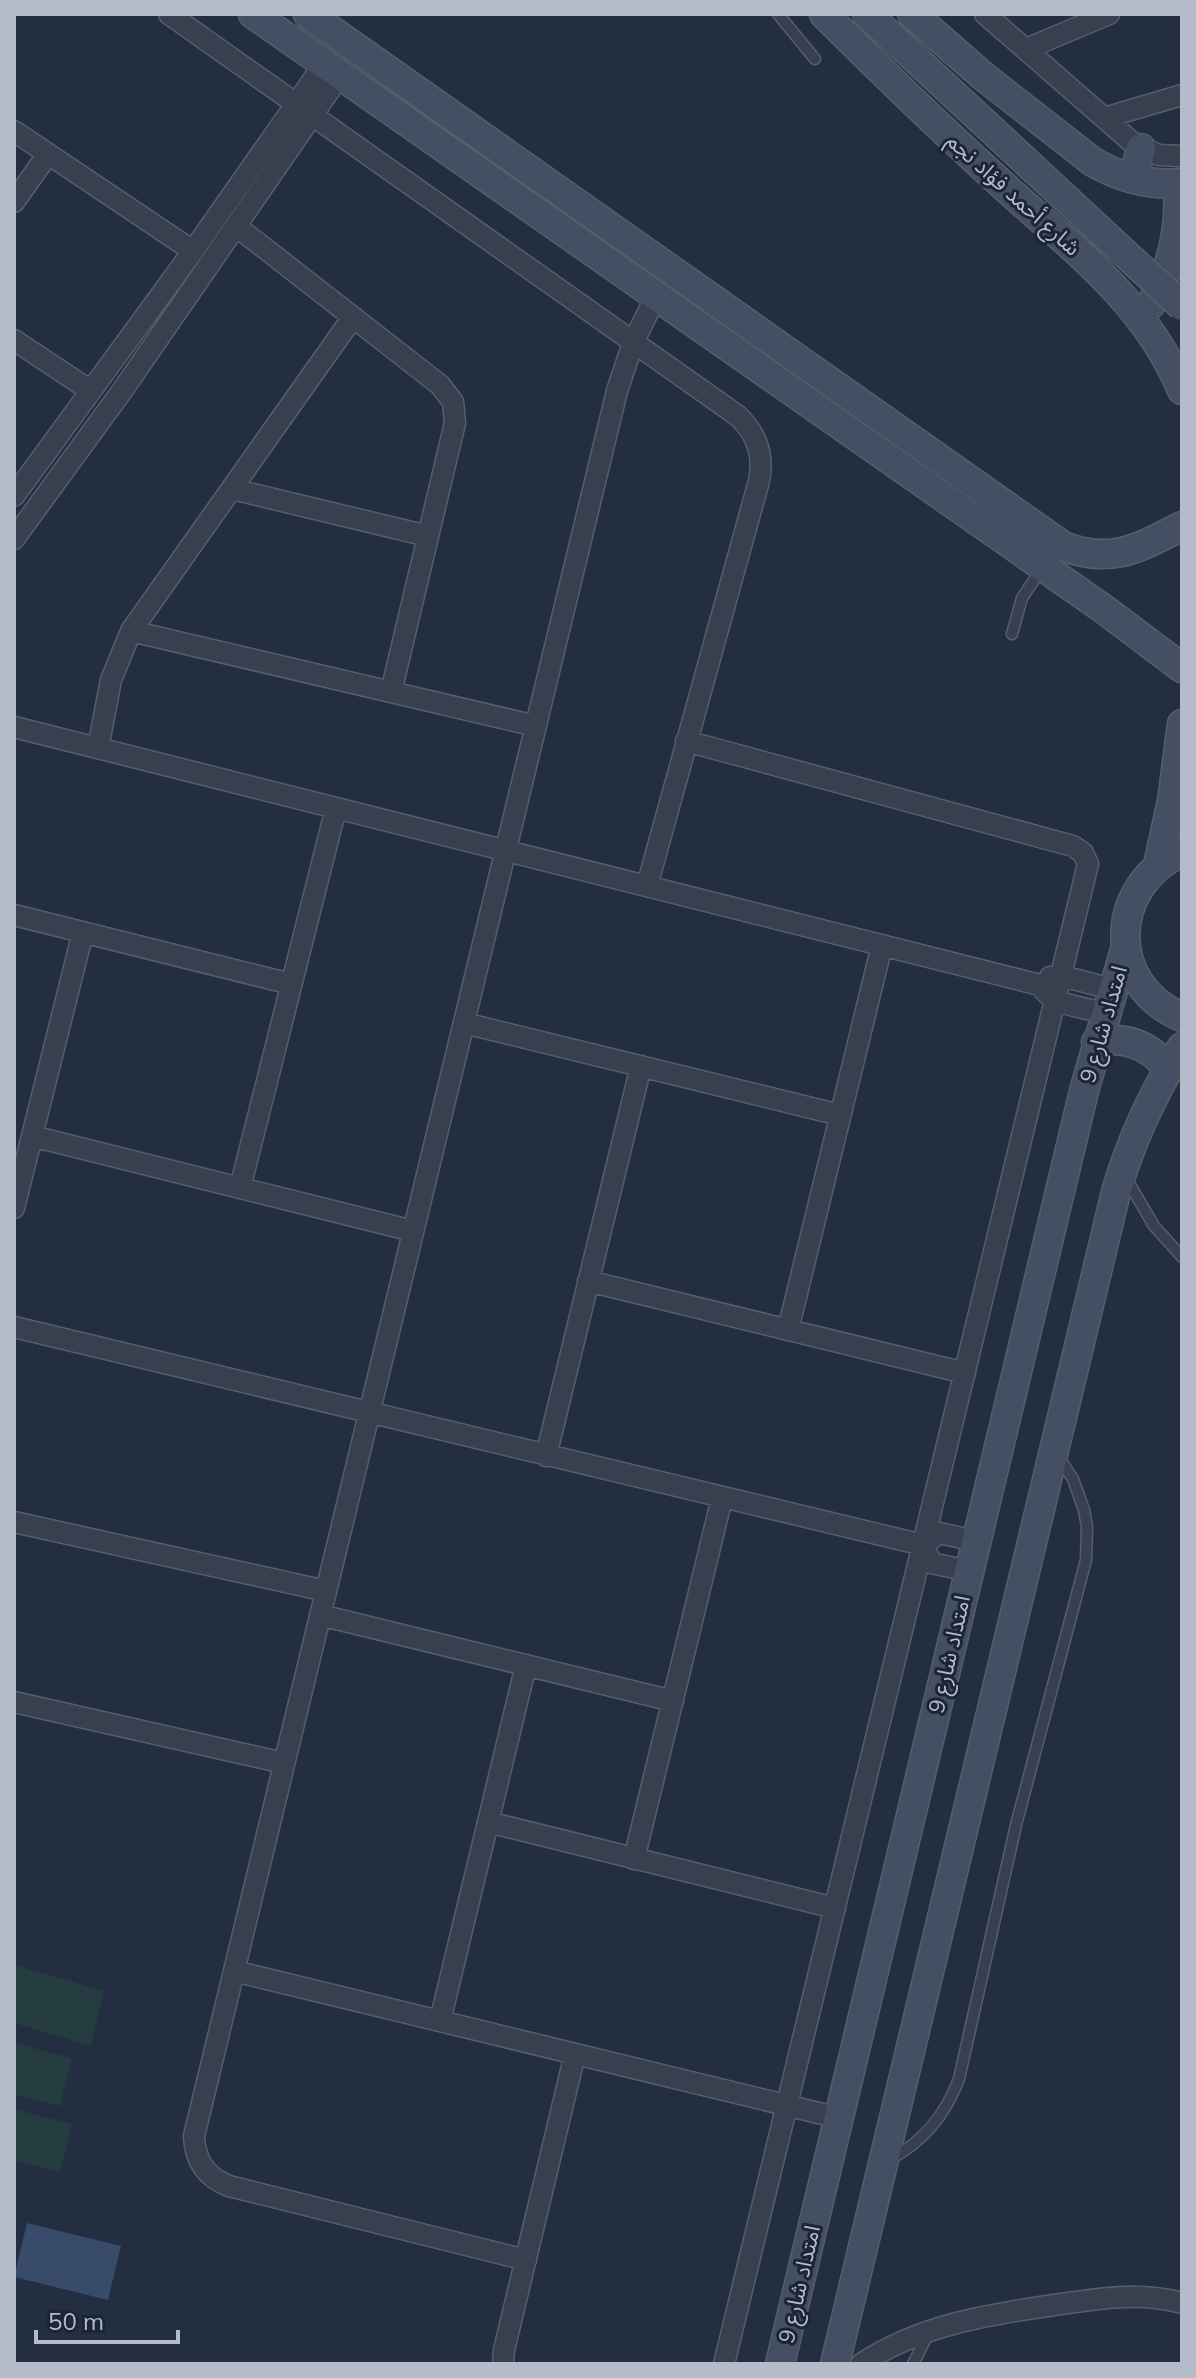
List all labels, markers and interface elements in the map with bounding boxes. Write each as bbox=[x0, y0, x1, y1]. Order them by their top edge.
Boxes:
street label: شارع أحمد فؤاد نجم bbox=[939, 126, 1087, 264]
street label: امتداد شارع 9 bbox=[1073, 962, 1136, 1086]
street label: امتداد شارع 9 bbox=[922, 1592, 979, 1716]
street label: امتداد شارع 9 bbox=[772, 2222, 829, 2346]
scale bar bbox=[36, 2294, 178, 2344]
text: 50 m bbox=[48, 2306, 104, 2336]

